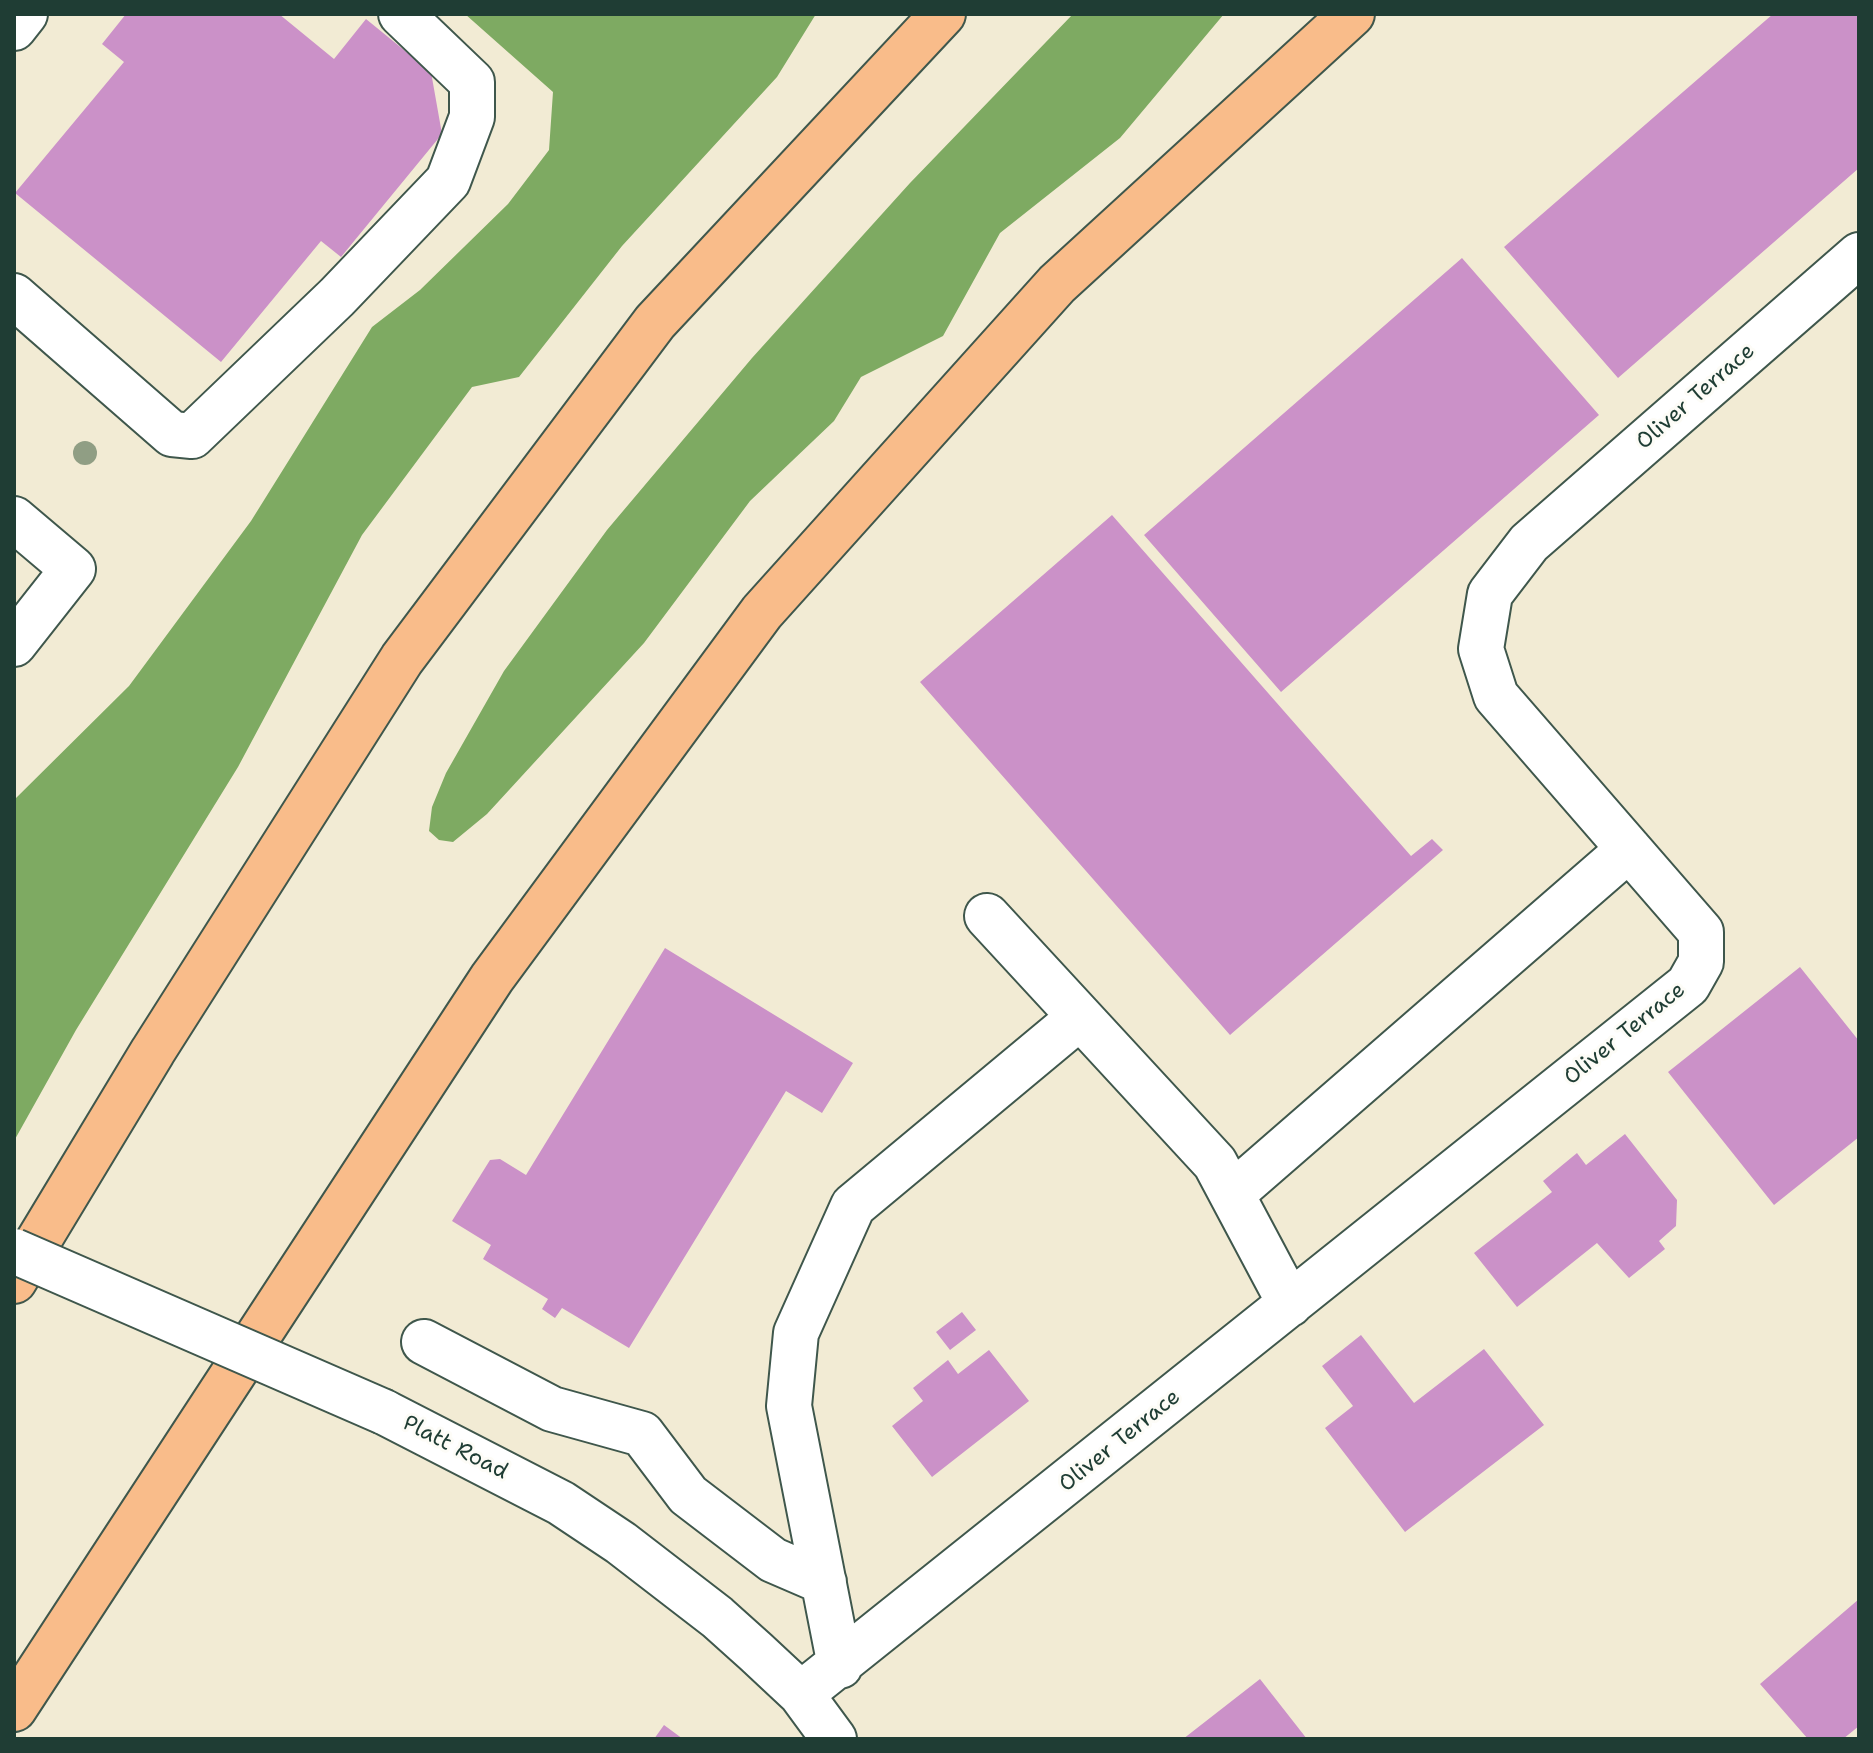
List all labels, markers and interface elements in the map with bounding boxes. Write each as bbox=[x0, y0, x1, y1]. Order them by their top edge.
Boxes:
street label: Oliver Terrace bbox=[1631, 338, 1761, 456]
street label: Oliver Terrace bbox=[1559, 977, 1691, 1091]
street label: Oliver Terrace bbox=[1054, 1384, 1186, 1498]
street label: Platt Road bbox=[398, 1410, 512, 1486]

